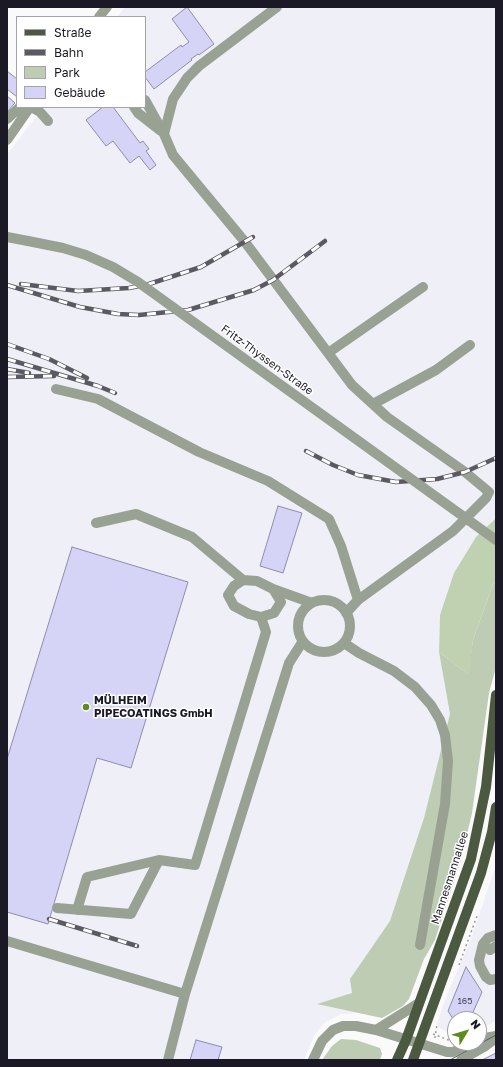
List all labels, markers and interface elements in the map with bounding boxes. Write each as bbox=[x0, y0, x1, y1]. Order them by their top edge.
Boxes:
legend bbox=[16, 16, 146, 108]
text: Straße bbox=[54, 25, 92, 40]
text: Bahn bbox=[54, 45, 84, 60]
text: Park bbox=[54, 65, 80, 80]
text: Gebäude bbox=[54, 85, 105, 100]
street label: Fritz-Thyssen-Straße bbox=[218, 322, 316, 398]
place label: MÜLHEIM PIPECOATINGS GmbH bbox=[94, 694, 213, 720]
marker: MÜLHEIM PIPECOATINGS GmbH bbox=[81, 702, 91, 712]
street label: Mannesmannallee bbox=[429, 830, 471, 926]
house number: 165 bbox=[457, 996, 473, 1006]
north arrow bbox=[447, 1011, 487, 1051]
text: N bbox=[468, 1017, 484, 1031]

